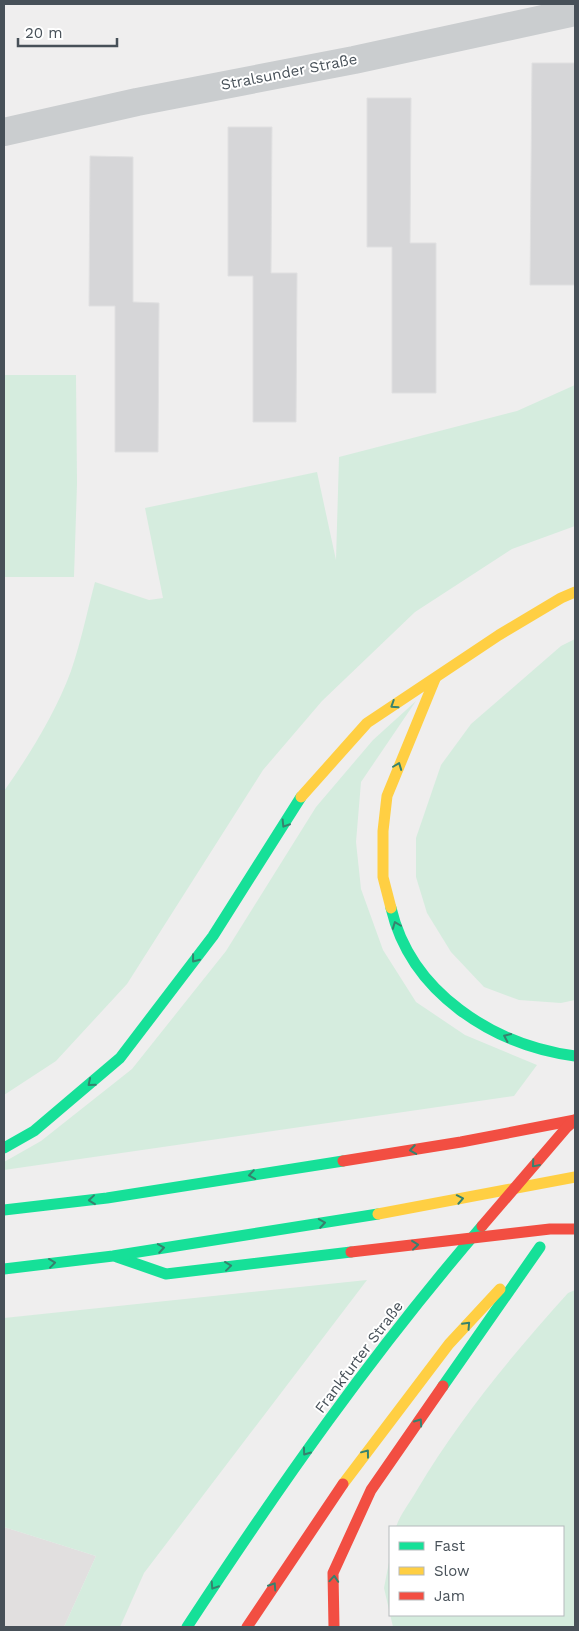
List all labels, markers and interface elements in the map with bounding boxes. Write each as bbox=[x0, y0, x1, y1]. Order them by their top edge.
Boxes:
scale bar bbox=[18, 15, 116, 47]
text: 20 m bbox=[25, 24, 63, 42]
street label: Stralsunder Straße bbox=[219, 50, 359, 94]
one-way arrow bbox=[390, 699, 399, 709]
one-way arrow bbox=[392, 762, 402, 771]
one-way arrow bbox=[281, 818, 291, 827]
one-way arrow bbox=[392, 921, 402, 930]
one-way arrow bbox=[192, 954, 201, 963]
one-way arrow bbox=[503, 1032, 512, 1043]
one-way arrow bbox=[87, 1077, 96, 1086]
one-way arrow bbox=[409, 1144, 417, 1155]
one-way arrow bbox=[533, 1158, 541, 1167]
one-way arrow bbox=[248, 1170, 257, 1180]
one-way arrow bbox=[87, 1194, 95, 1205]
one-way arrow bbox=[455, 1194, 464, 1204]
one-way arrow bbox=[317, 1218, 326, 1228]
one-way arrow bbox=[411, 1240, 419, 1251]
one-way arrow bbox=[157, 1244, 165, 1254]
one-way arrow bbox=[48, 1258, 56, 1269]
one-way arrow bbox=[225, 1261, 233, 1272]
street label: Frankfurter Straße bbox=[311, 1297, 407, 1417]
one-way arrow bbox=[461, 1322, 470, 1331]
one-way arrow bbox=[413, 1418, 422, 1427]
one-way arrow bbox=[303, 1446, 312, 1456]
one-way arrow bbox=[360, 1449, 369, 1459]
legend bbox=[389, 1526, 564, 1616]
text: Fast bbox=[434, 1537, 466, 1555]
text: Slow bbox=[434, 1562, 470, 1580]
one-way arrow bbox=[328, 1574, 339, 1582]
one-way arrow bbox=[211, 1580, 220, 1589]
one-way arrow bbox=[267, 1583, 277, 1592]
text: Jam bbox=[434, 1587, 465, 1605]

